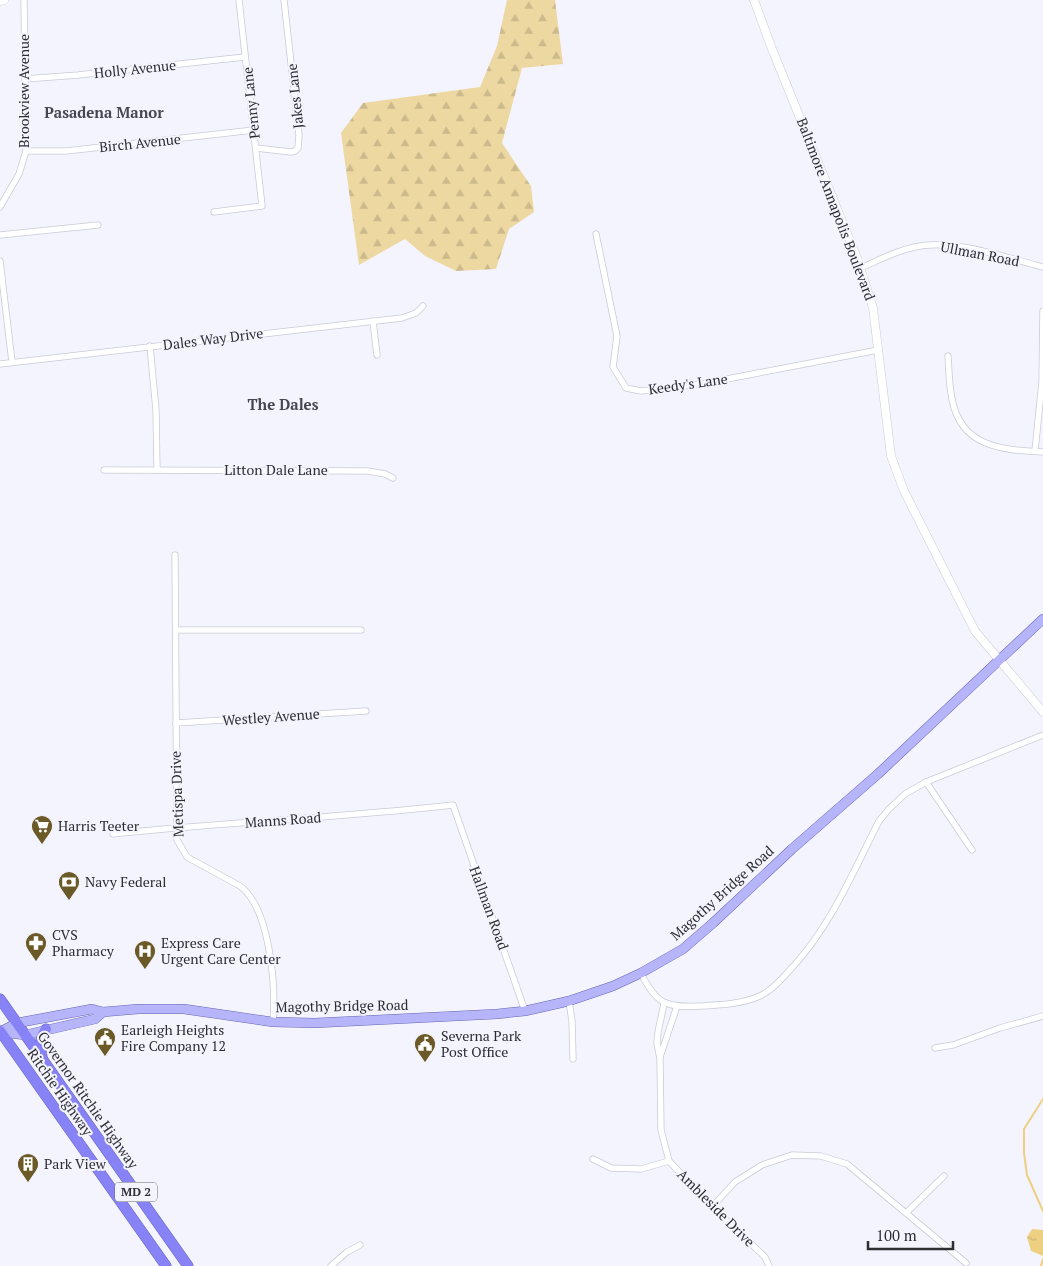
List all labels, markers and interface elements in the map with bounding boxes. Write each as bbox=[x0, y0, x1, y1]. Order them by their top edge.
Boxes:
street label: Brookview Avenue bbox=[14, 34, 33, 148]
street label: Holly Avenue bbox=[93, 55, 177, 82]
street label: Jakes Lane bbox=[282, 62, 307, 130]
street label: Penny Lane bbox=[237, 66, 264, 140]
district label: Pasadena Manor bbox=[44, 102, 164, 122]
street label: Baltimore Annapolis Boulevard bbox=[793, 115, 880, 303]
street label: Birch Avenue bbox=[98, 129, 182, 156]
street label: Ullman Road bbox=[939, 237, 1021, 271]
street label: Dales Way Drive bbox=[162, 323, 264, 354]
street label: Keedy's Lane bbox=[647, 369, 729, 398]
district label: The Dales bbox=[248, 394, 319, 414]
street label: Litton Dale Lane bbox=[224, 460, 328, 479]
street label: Westley Avenue bbox=[222, 704, 320, 729]
street label: Metispa Drive bbox=[165, 750, 188, 838]
street label: Manns Road bbox=[244, 807, 322, 832]
supermarket icon: Harris Teeter bbox=[30, 814, 54, 845]
place label: Harris Teeter bbox=[58, 816, 140, 835]
street label: Magothy Bridge Road bbox=[666, 841, 778, 944]
street label: Hallman Road bbox=[466, 863, 513, 953]
bank icon: Navy Federal bbox=[57, 870, 81, 901]
place label: Navy Federal bbox=[85, 872, 166, 891]
place label: CVS Pharmacy bbox=[52, 925, 115, 960]
pharmacy icon: CVS Pharmacy bbox=[24, 931, 48, 962]
place label: Express Care Urgent Care Center bbox=[161, 933, 281, 968]
hospital icon: Express Care Urgent Care Center bbox=[133, 939, 157, 970]
street label: Magothy Bridge Road bbox=[275, 995, 409, 1016]
place label: Earleigh Heights Fire Company 12 bbox=[121, 1020, 226, 1055]
public building icon: Earleigh Heights Fire Company 12 bbox=[93, 1026, 117, 1057]
place label: Severna Park Post Office bbox=[441, 1026, 522, 1061]
street label: Governor Ritchie Highway bbox=[34, 1027, 144, 1173]
public building icon: Severna Park Post Office bbox=[413, 1032, 437, 1063]
street label: Ritchie Highway bbox=[23, 1044, 98, 1140]
building icon: Park View bbox=[16, 1152, 40, 1183]
place label: Park View bbox=[44, 1154, 107, 1173]
street label: Ambleside Drive bbox=[673, 1165, 759, 1251]
road number: MD 2 bbox=[115, 1182, 157, 1202]
scale bar bbox=[868, 1218, 953, 1250]
text: 100 m bbox=[876, 1225, 917, 1245]

